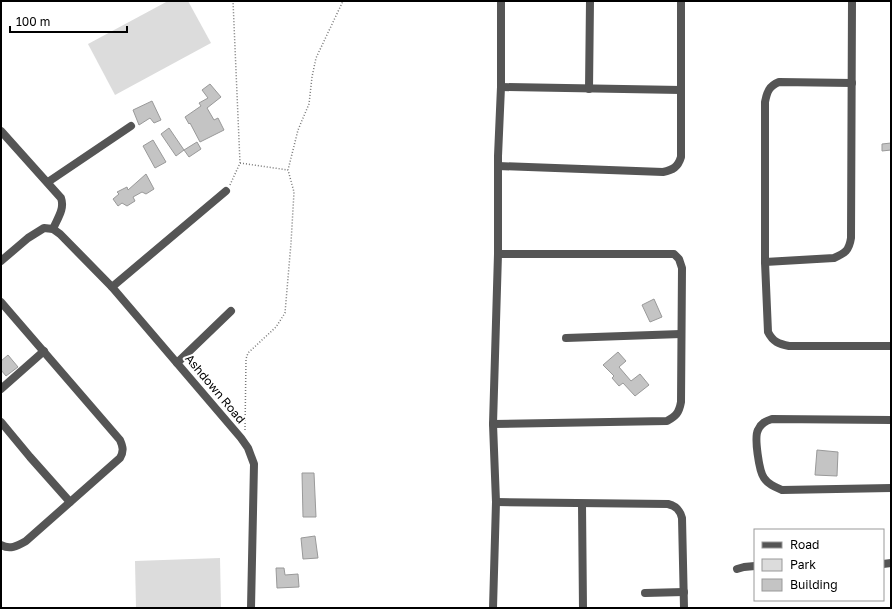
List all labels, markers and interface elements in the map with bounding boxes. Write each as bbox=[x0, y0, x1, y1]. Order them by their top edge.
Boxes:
scale bar bbox=[10, 8, 127, 34]
text: 100 m bbox=[16, 14, 50, 29]
street label: Ashdown Road bbox=[182, 351, 249, 426]
legend bbox=[754, 529, 884, 601]
text: Road bbox=[790, 537, 819, 552]
text: Park bbox=[790, 557, 816, 572]
text: Building bbox=[790, 577, 838, 592]

